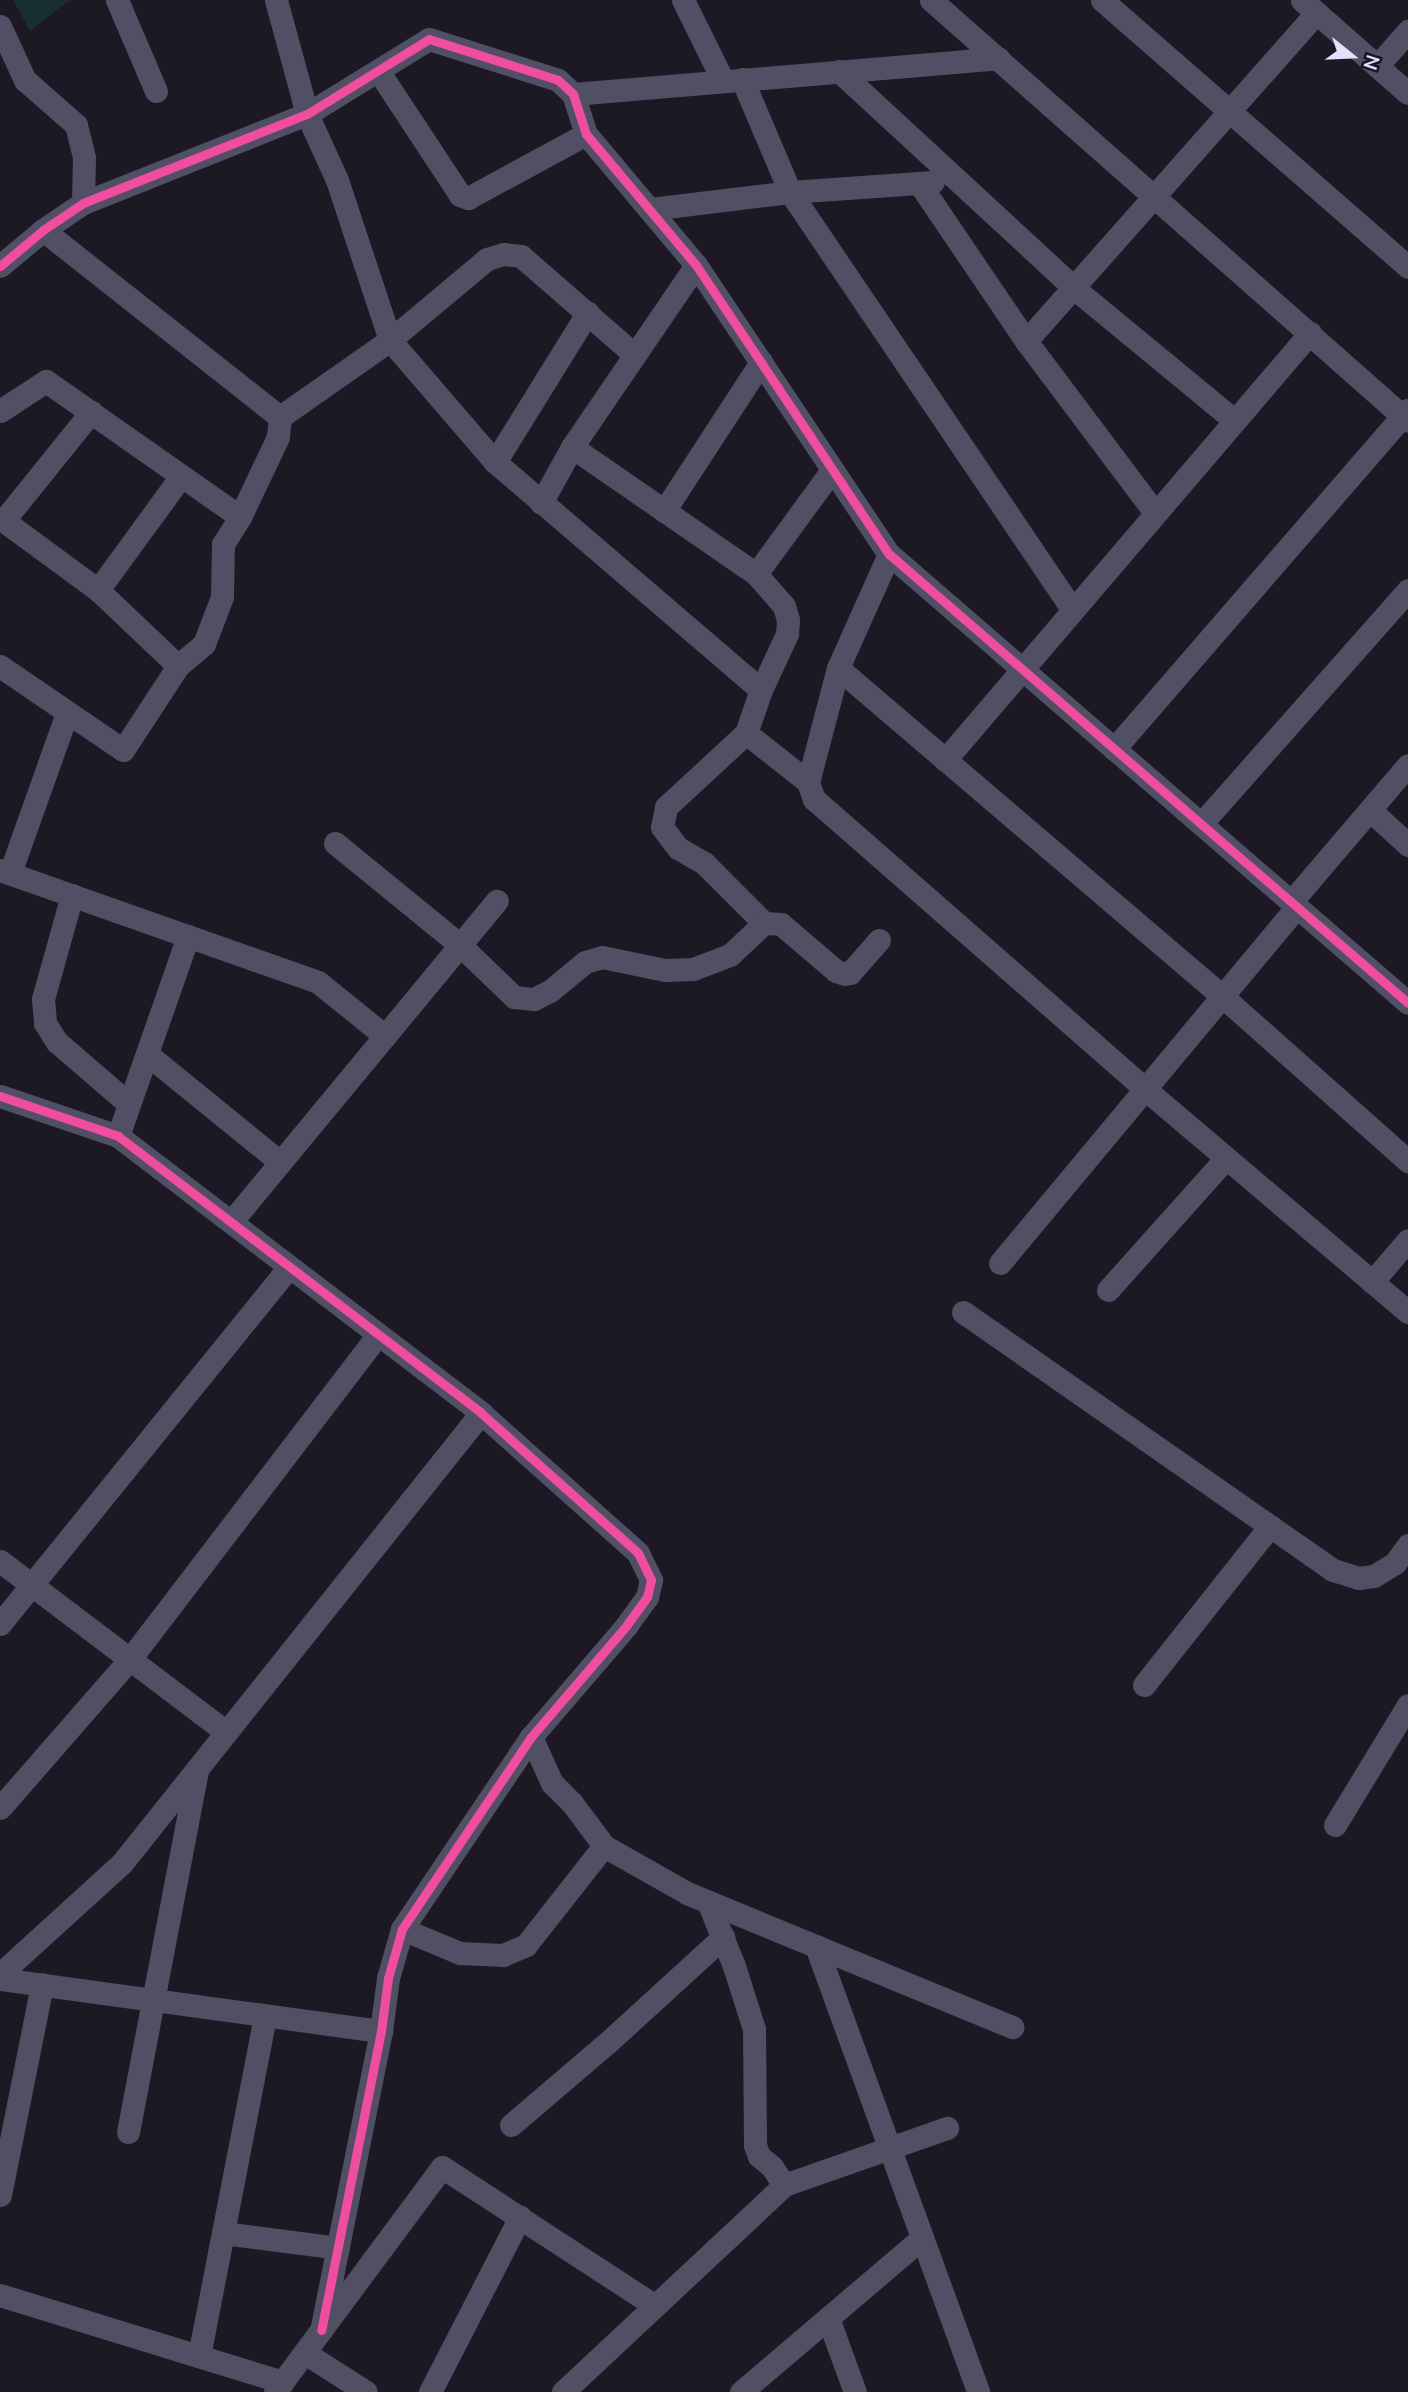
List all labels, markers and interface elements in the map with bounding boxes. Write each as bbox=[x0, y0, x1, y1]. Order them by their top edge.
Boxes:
north arrow bbox=[1317, 21, 1387, 91]
text: N bbox=[1358, 52, 1386, 73]

